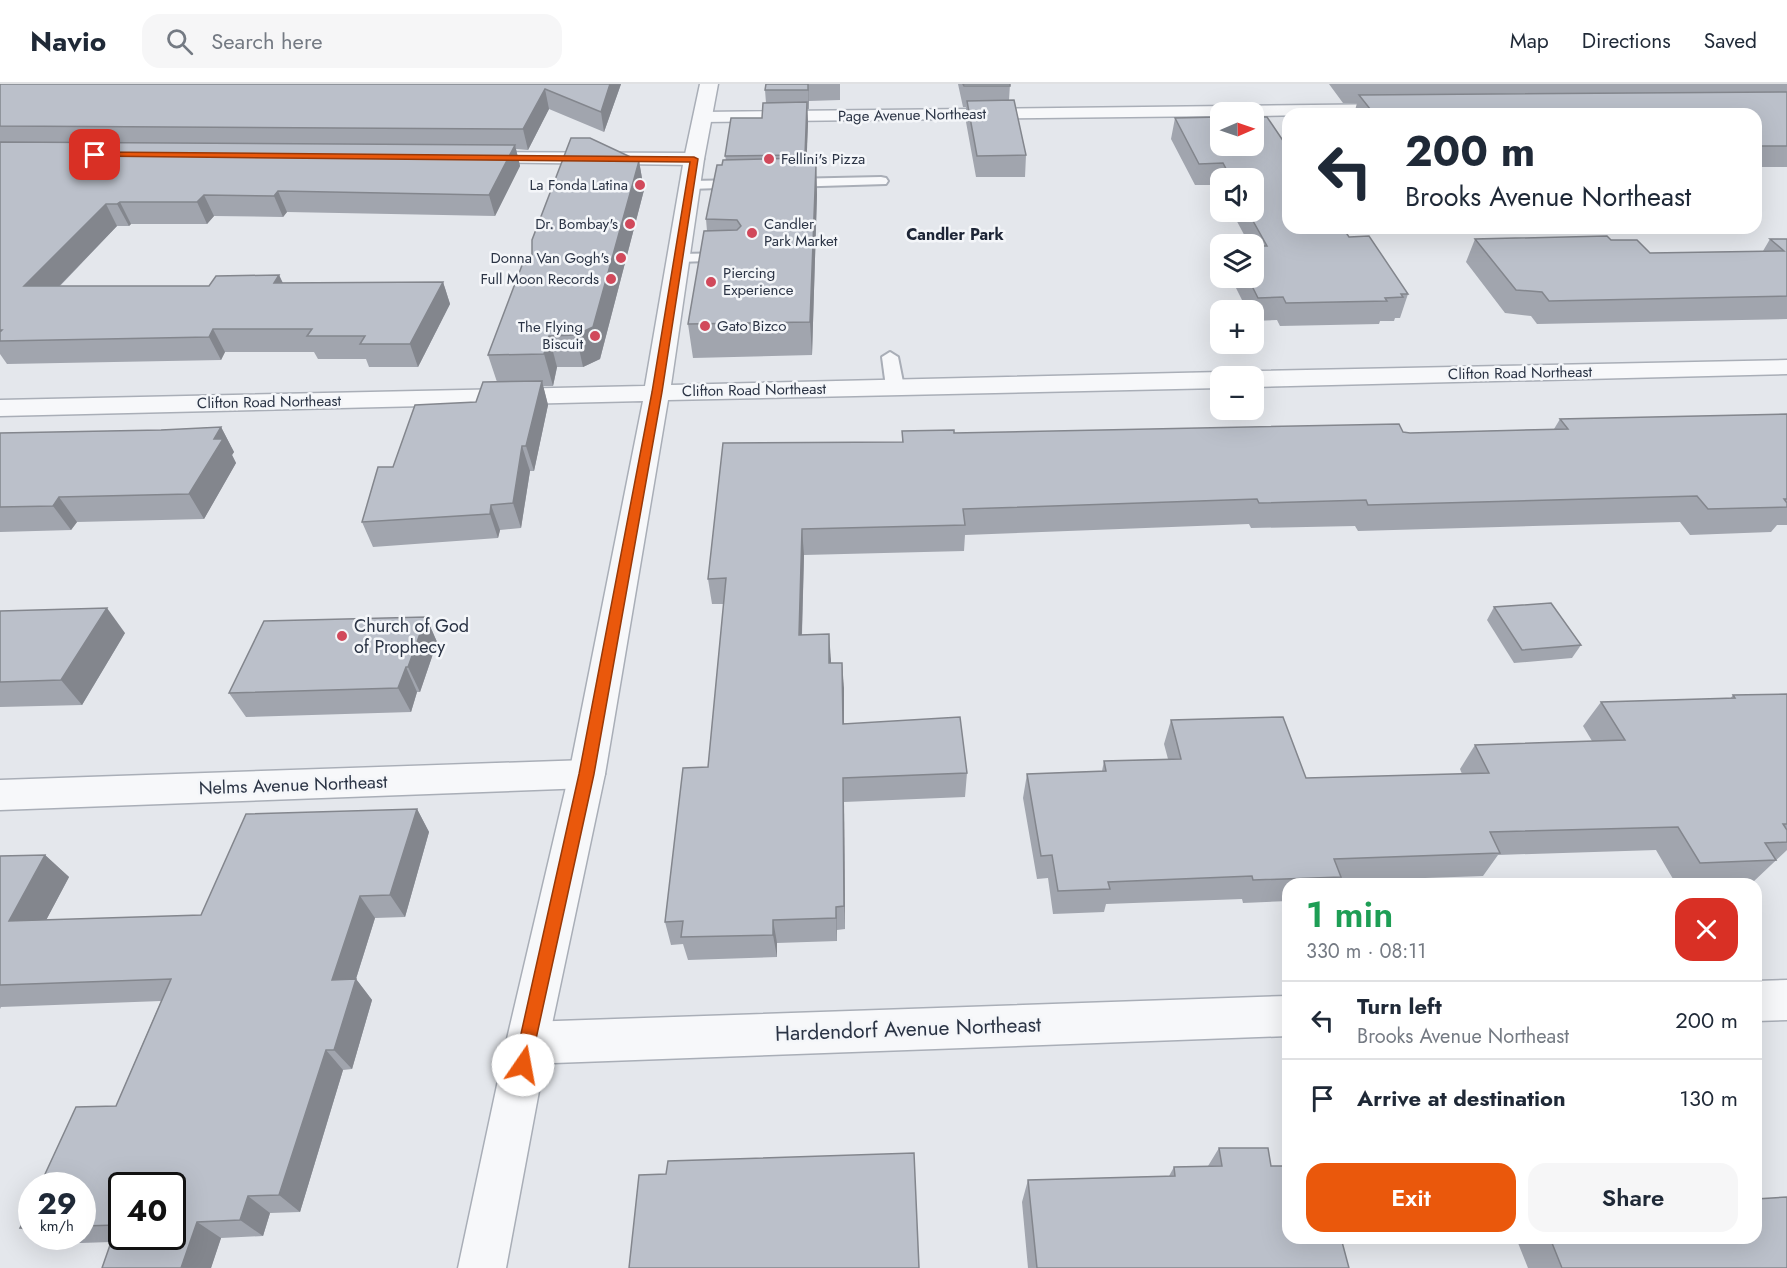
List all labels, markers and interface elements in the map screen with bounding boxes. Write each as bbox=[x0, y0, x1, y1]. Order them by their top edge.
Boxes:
search box bbox=[142, 14, 562, 68]
text: Navio bbox=[30, 21, 106, 62]
icon: search bbox=[163, 25, 196, 58]
text: Search here bbox=[211, 25, 322, 57]
text: Map bbox=[1510, 26, 1549, 56]
text: Directions bbox=[1582, 26, 1671, 56]
text: Saved bbox=[1704, 26, 1757, 56]
north arrow bbox=[1210, 102, 1264, 156]
map controls bbox=[1210, 102, 1264, 420]
street label: Page Avenue Northeast bbox=[838, 103, 987, 127]
text: 200 m bbox=[1405, 121, 1535, 182]
pin bbox=[69, 129, 120, 180]
icon: left bbox=[1306, 132, 1384, 210]
icon: arrive bbox=[78, 138, 111, 171]
place label: Fellini's Pizza bbox=[781, 148, 865, 170]
marker: Fellini's Pizza bbox=[762, 152, 776, 166]
button: sound bbox=[1210, 168, 1264, 222]
place label: La Fonda Latina bbox=[530, 174, 628, 196]
text: Brooks Avenue Northeast bbox=[1405, 177, 1691, 216]
marker: La Fonda Latina bbox=[633, 178, 647, 192]
place label: Dr. Bombay's bbox=[535, 213, 618, 235]
place label: Candler Park Market bbox=[764, 213, 838, 252]
marker: Dr. Bombay's bbox=[623, 217, 637, 231]
district label: Candler Park bbox=[906, 223, 1005, 246]
marker: Candler Park Market bbox=[745, 226, 759, 240]
button: layers bbox=[1210, 234, 1264, 288]
place label: Donna Van Gogh's bbox=[491, 247, 609, 269]
marker: Donna Van Gogh's bbox=[614, 251, 628, 265]
place label: Piercing Experience bbox=[723, 262, 794, 301]
place label: Full Moon Records bbox=[480, 268, 599, 290]
marker: Full Moon Records bbox=[604, 272, 618, 286]
marker: Piercing Experience bbox=[704, 275, 718, 289]
button: + bbox=[1210, 300, 1264, 354]
place label: Gato Bizco bbox=[717, 315, 786, 337]
place label: The Flying Biscuit bbox=[518, 316, 583, 355]
marker: Gato Bizco bbox=[698, 319, 712, 333]
marker: The Flying Biscuit bbox=[588, 329, 602, 343]
street label: Clifton Road Northeast bbox=[1448, 361, 1593, 385]
button: − bbox=[1210, 366, 1264, 420]
street label: Clifton Road Northeast bbox=[682, 378, 827, 402]
street label: Clifton Road Northeast bbox=[197, 390, 342, 414]
place label: Church of God of Prophecy bbox=[354, 613, 469, 660]
marker: Church of God of Prophecy bbox=[335, 629, 349, 643]
street label: Nelms Avenue Northeast bbox=[198, 769, 388, 801]
text: 1 min bbox=[1306, 888, 1393, 940]
button: close bbox=[1675, 898, 1738, 961]
text: 330 m · 08:11 bbox=[1306, 937, 1426, 966]
text: Turn left bbox=[1357, 990, 1442, 1022]
icon: left bbox=[1306, 1004, 1339, 1037]
text: 200 m bbox=[1675, 1004, 1738, 1036]
street label: Hardendorf Avenue Northeast bbox=[774, 1009, 1042, 1049]
text: Brooks Avenue Northeast bbox=[1357, 1022, 1569, 1051]
position arrow bbox=[491, 1033, 555, 1097]
icon: arrive bbox=[1306, 1082, 1339, 1115]
text: Arrive at destination bbox=[1357, 1082, 1566, 1114]
text: 130 m bbox=[1679, 1082, 1738, 1114]
button: Exit bbox=[1306, 1163, 1516, 1232]
button: Share bbox=[1528, 1163, 1738, 1232]
speed limit sign: 40 bbox=[108, 1172, 186, 1250]
text: 29 bbox=[37, 1182, 77, 1225]
text: km/h bbox=[40, 1215, 74, 1237]

